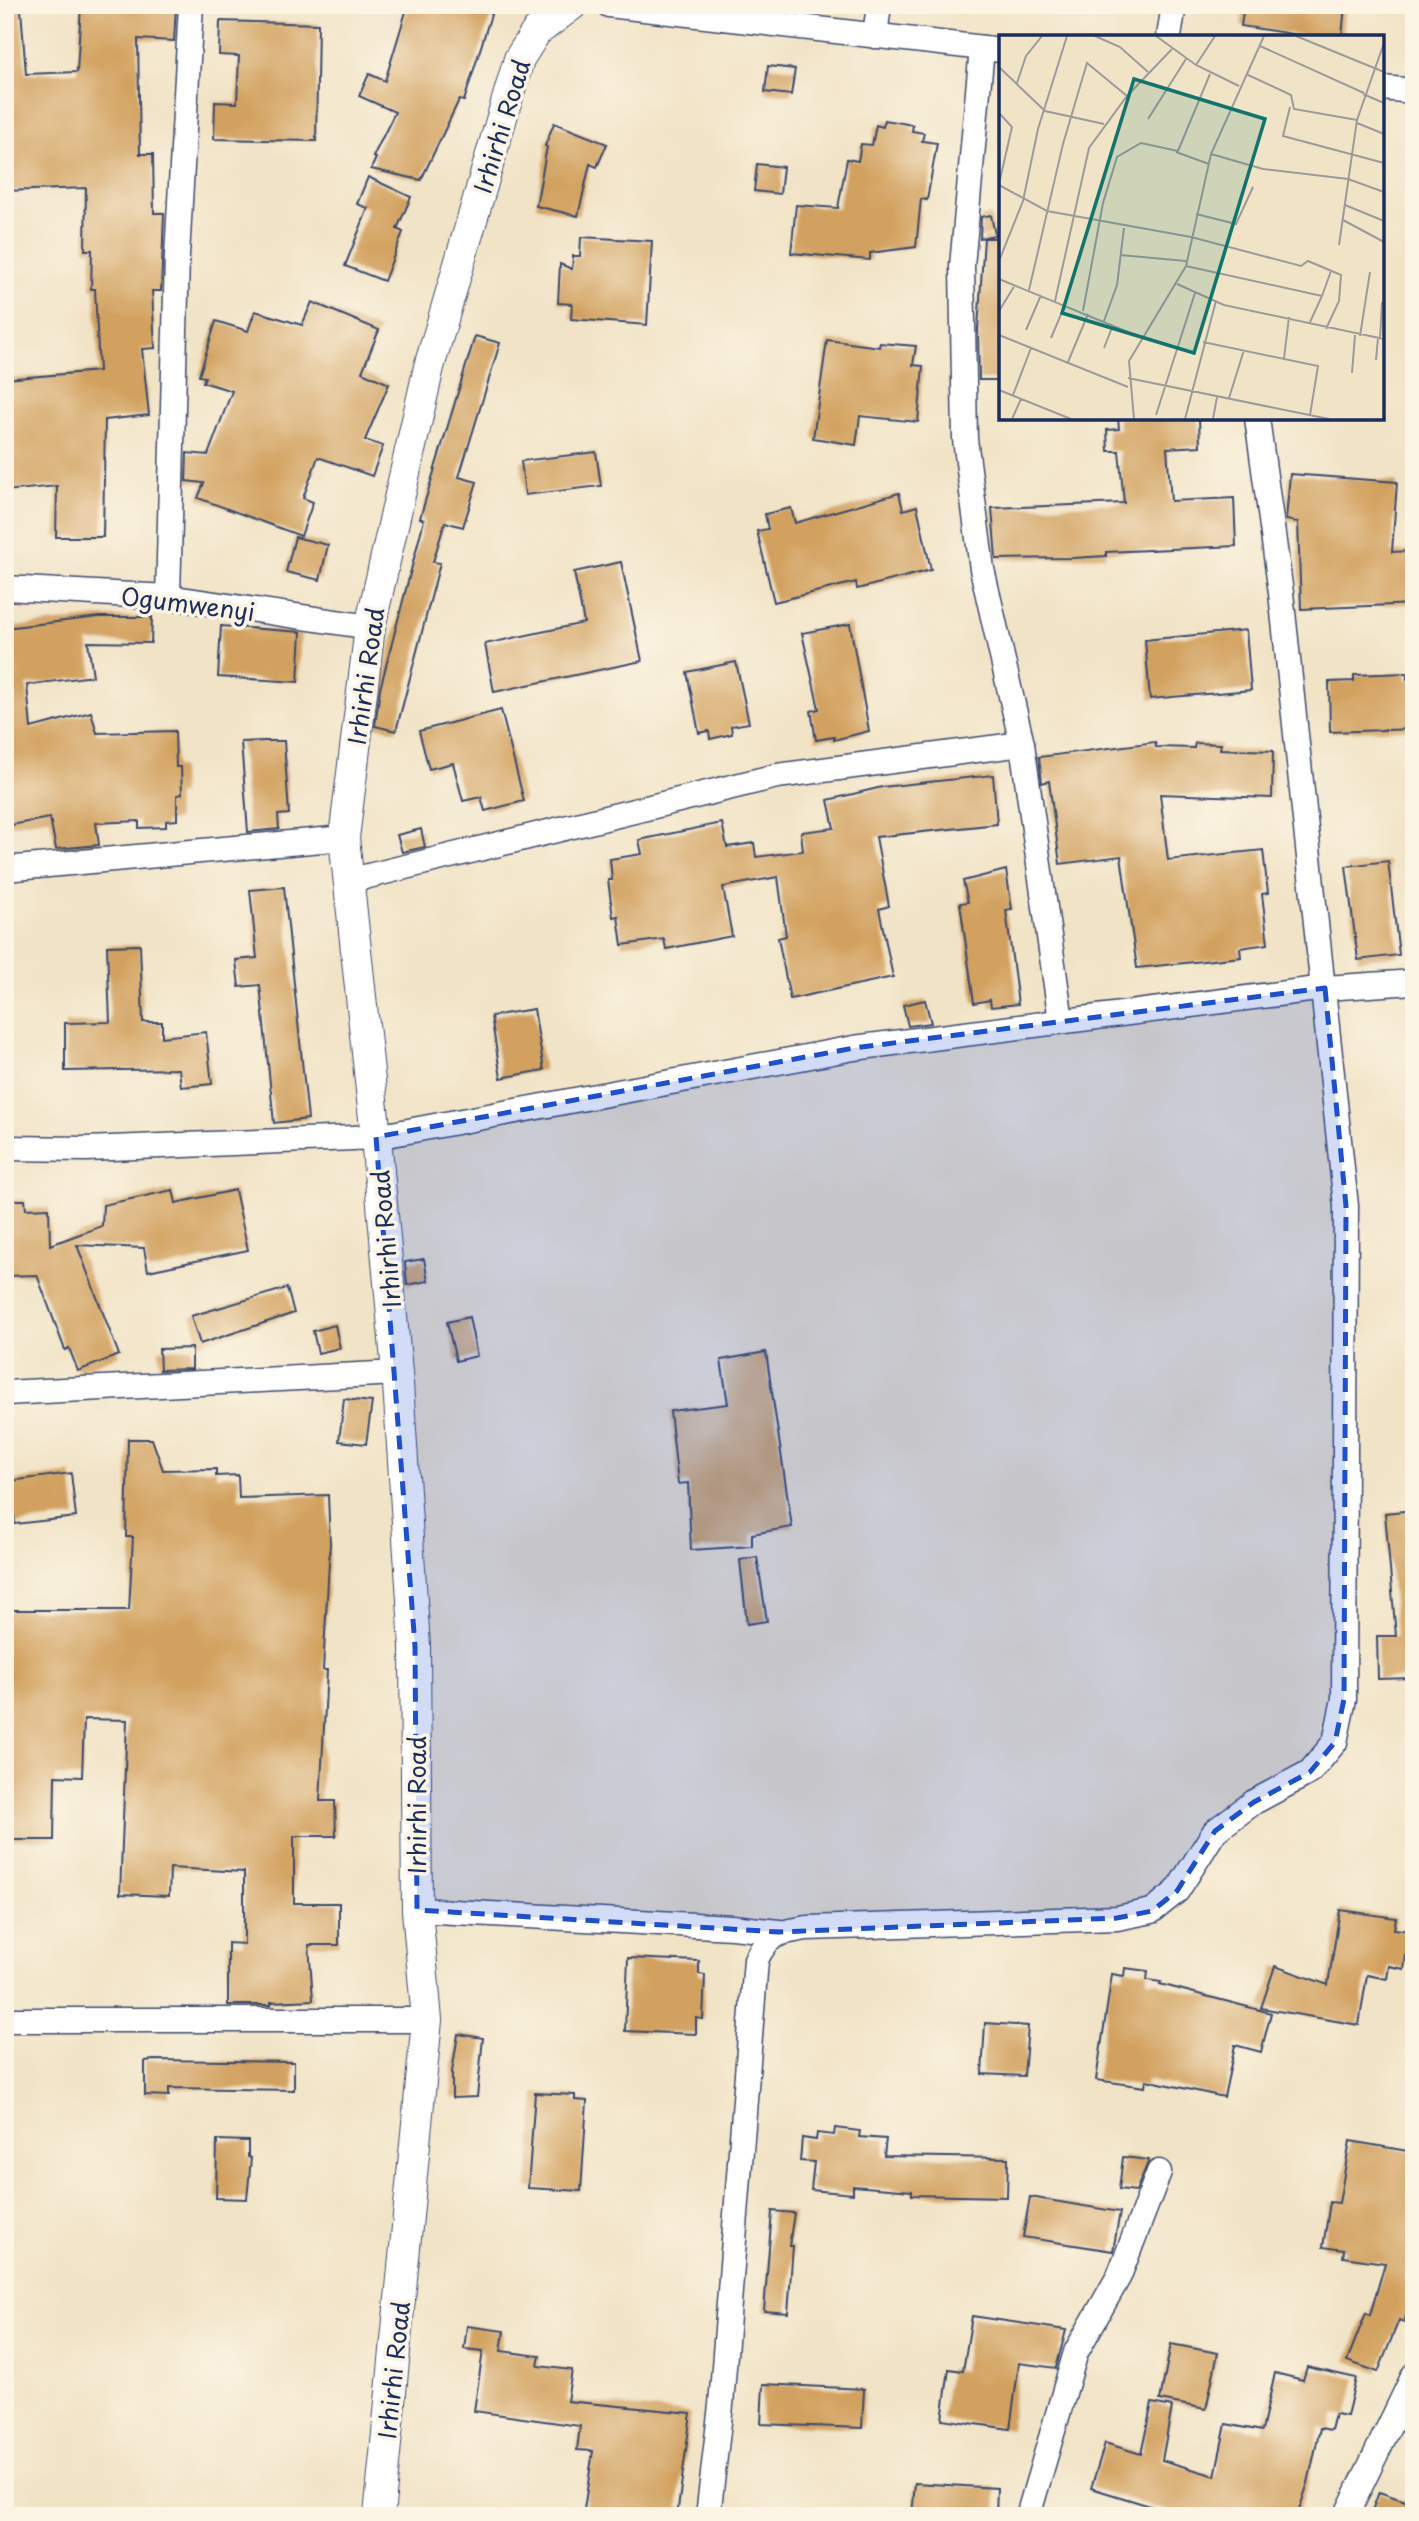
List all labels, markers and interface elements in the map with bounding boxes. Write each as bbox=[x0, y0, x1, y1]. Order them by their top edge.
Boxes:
inset map bbox=[999, 35, 1384, 420]
street label: Irhirhi Road bbox=[464, 54, 538, 198]
street label: Ogumwenyi bbox=[119, 577, 257, 629]
street label: Irhirhi Road bbox=[338, 605, 392, 747]
street label: Irhirhi Road bbox=[361, 1168, 409, 1310]
street label: Irhirhi Road bbox=[398, 1736, 434, 1874]
street label: Irhirhi Road bbox=[368, 2299, 418, 2441]

